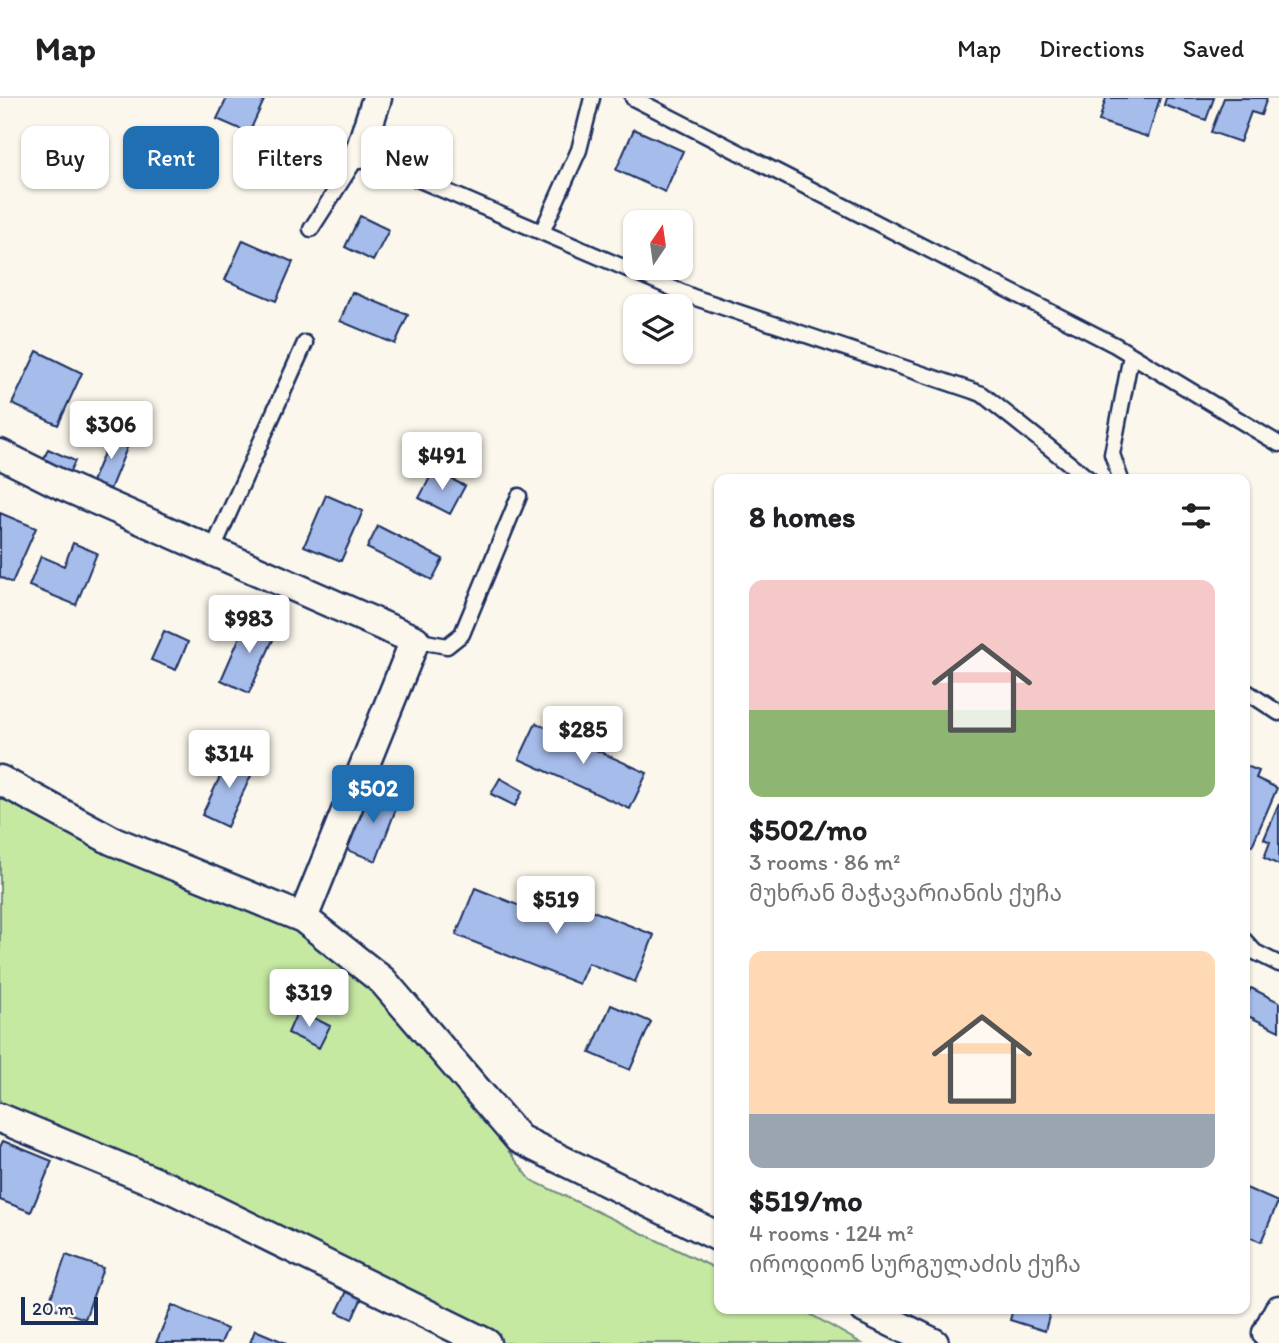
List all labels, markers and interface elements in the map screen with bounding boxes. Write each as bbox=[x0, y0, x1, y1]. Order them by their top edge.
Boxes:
text: Map bbox=[35, 29, 96, 68]
text: Map bbox=[957, 34, 1001, 63]
text: Directions bbox=[1039, 34, 1145, 63]
text: Saved bbox=[1183, 34, 1244, 63]
chip: Buy bbox=[21, 126, 109, 189]
chip: Rent bbox=[123, 126, 219, 189]
chip: Filters bbox=[233, 126, 347, 189]
chip: New bbox=[361, 126, 453, 189]
north arrow bbox=[623, 210, 693, 280]
map controls bbox=[623, 210, 693, 364]
button: layers bbox=[623, 294, 693, 364]
pin: $306 bbox=[70, 402, 152, 461]
text: $306 bbox=[86, 410, 136, 438]
pin: $491 bbox=[401, 432, 483, 492]
text: $491 bbox=[418, 441, 466, 469]
icon: filters bbox=[1177, 497, 1215, 535]
text: 8 homes bbox=[749, 498, 856, 535]
pin: $983 bbox=[208, 596, 290, 655]
text: $983 bbox=[225, 604, 273, 632]
icon: home bbox=[919, 625, 1045, 751]
pin: $285 bbox=[542, 706, 624, 766]
text: $285 bbox=[559, 715, 607, 743]
pin: $314 bbox=[188, 730, 270, 790]
text: $314 bbox=[205, 739, 253, 767]
pin: $502 bbox=[332, 766, 414, 825]
text: $502 bbox=[348, 774, 398, 802]
text: $502/mo bbox=[749, 811, 867, 848]
text: 3 rooms · 86 m² bbox=[749, 848, 901, 876]
pin: $519 bbox=[515, 876, 597, 936]
text: მუხრან მაჭავარიანის ქუჩა bbox=[749, 879, 1062, 907]
text: $519 bbox=[533, 885, 579, 913]
pin: $319 bbox=[268, 970, 350, 1029]
text: $319 bbox=[286, 978, 332, 1006]
icon: home bbox=[919, 996, 1045, 1122]
text: $519/mo bbox=[749, 1182, 863, 1219]
text: 4 rooms · 124 m² bbox=[749, 1219, 914, 1247]
text: იროდიონ სურგულაძის ქუჩა bbox=[749, 1250, 1081, 1278]
scale bar bbox=[21, 1294, 98, 1326]
text: 20 m bbox=[32, 1297, 74, 1320]

